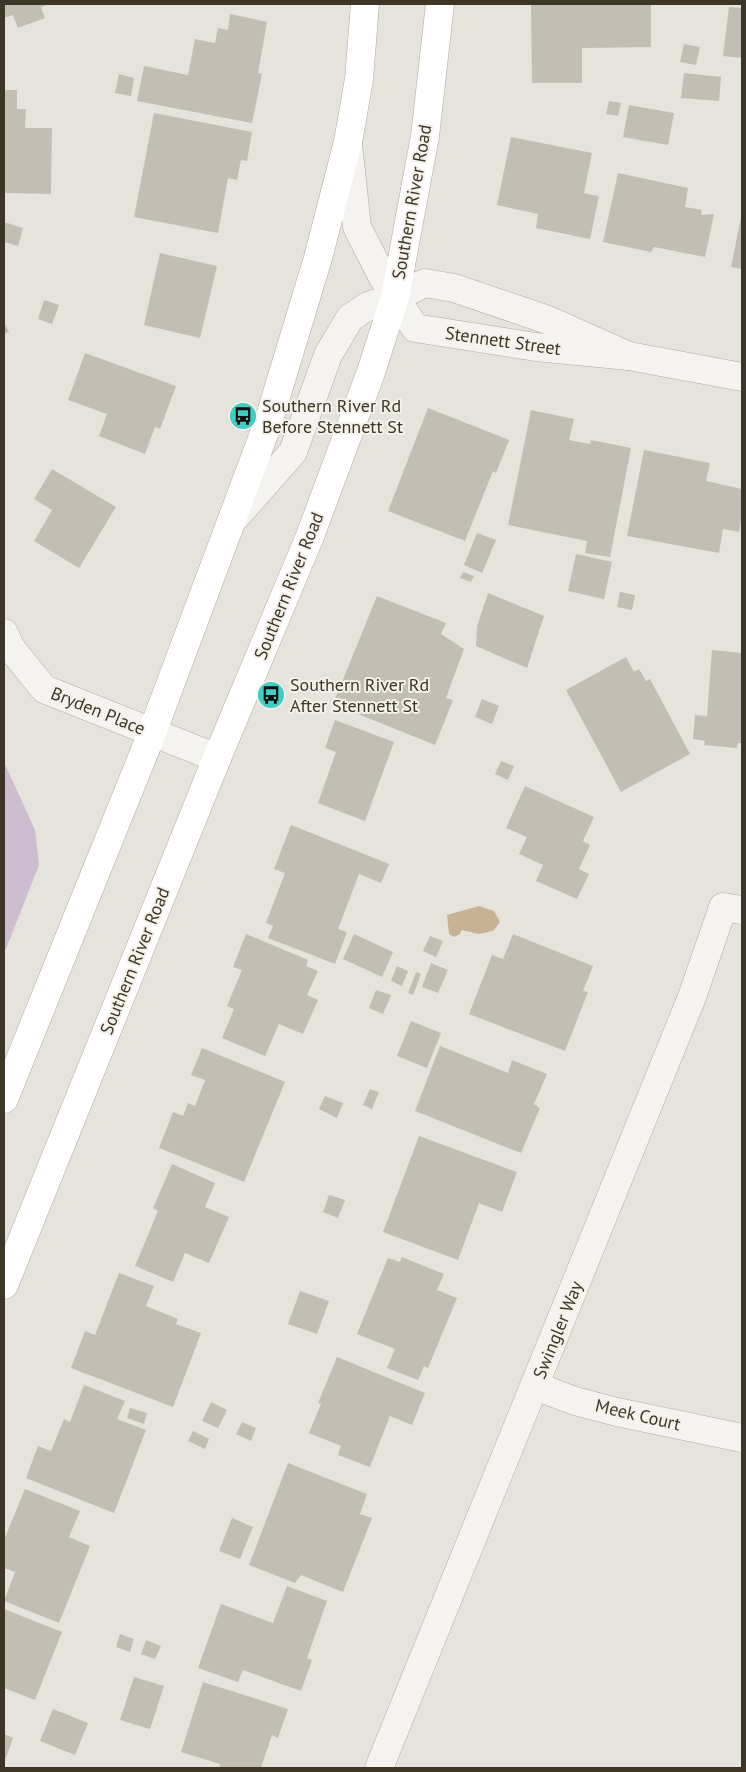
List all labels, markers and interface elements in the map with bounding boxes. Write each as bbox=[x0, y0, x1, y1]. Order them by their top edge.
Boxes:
street label: Southern River Road bbox=[387, 123, 436, 281]
street label: Stennett Street bbox=[444, 321, 562, 360]
place label: Southern River Rd Before Stennett St bbox=[262, 394, 403, 438]
bus stop icon: Southern River Rd Before Stennett St bbox=[228, 401, 258, 431]
street label: Southern River Road bbox=[248, 509, 329, 663]
place label: Southern River Rd After Stennett St bbox=[290, 673, 429, 717]
bus stop icon: Southern River Rd After Stennett St bbox=[256, 680, 286, 710]
street label: Bryden Place bbox=[48, 681, 149, 740]
street label: Southern River Road bbox=[94, 884, 175, 1038]
street label: Swingler Way bbox=[527, 1277, 588, 1382]
street label: Meek Court bbox=[593, 1394, 683, 1436]

